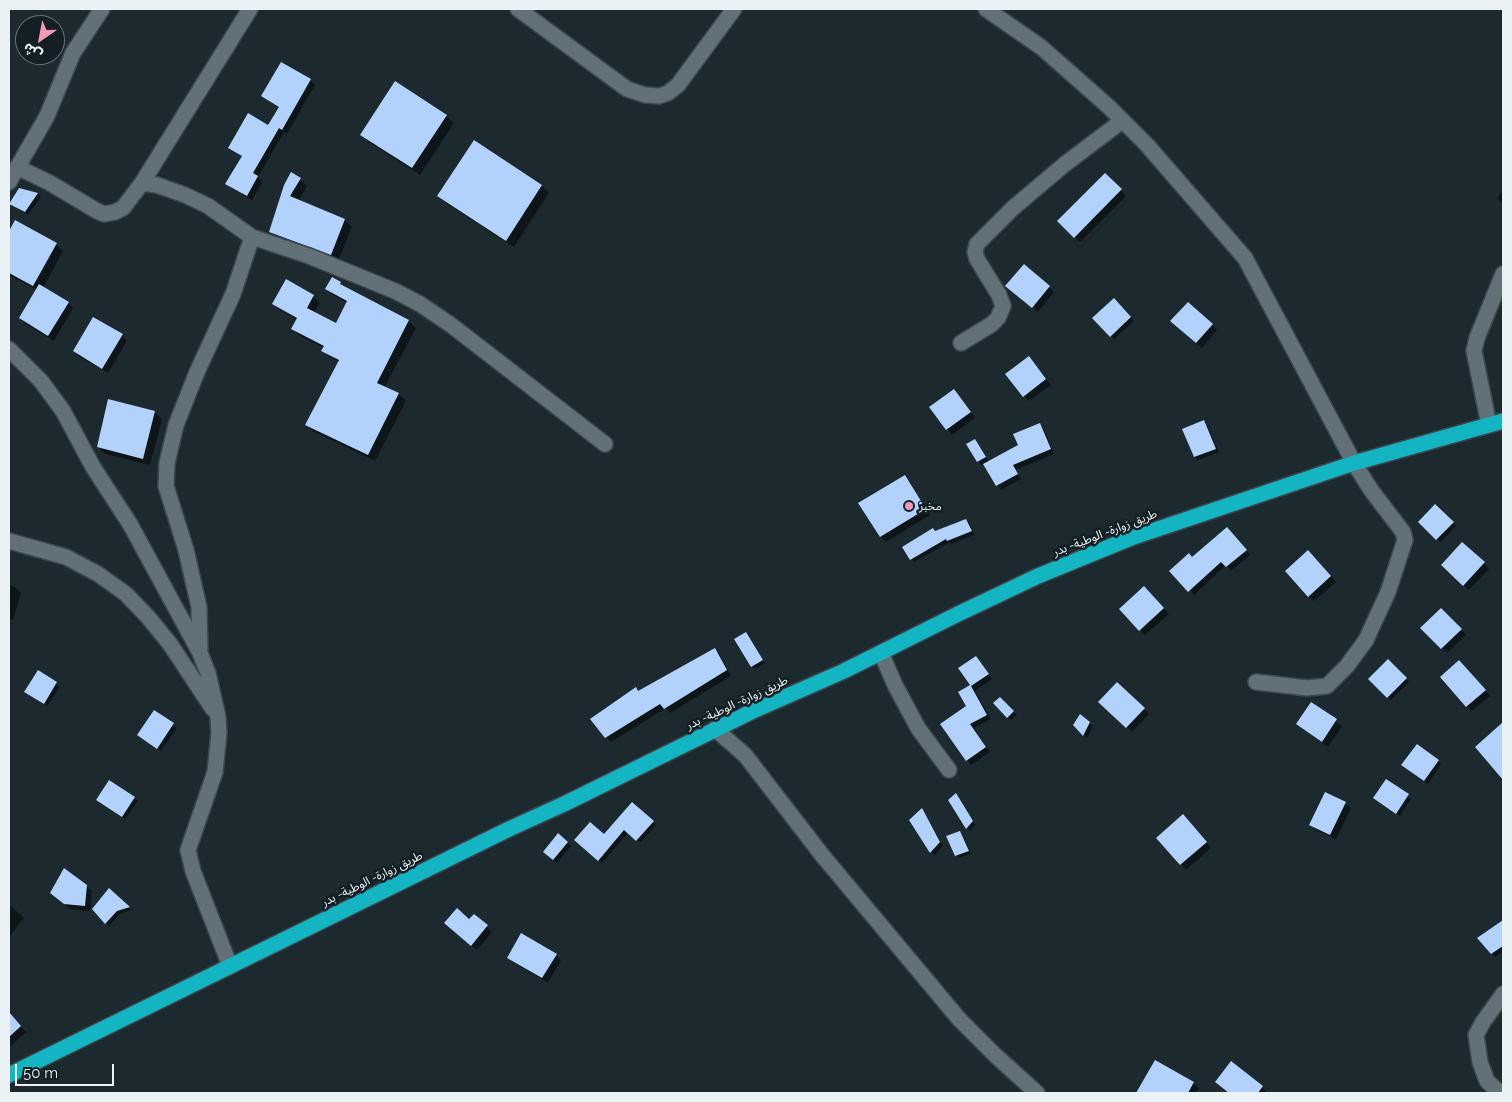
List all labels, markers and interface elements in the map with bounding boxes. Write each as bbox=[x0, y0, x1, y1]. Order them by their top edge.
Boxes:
north arrow bbox=[15, 15, 65, 65]
text: ش bbox=[20, 40, 45, 64]
place label: مخبز bbox=[919, 499, 942, 513]
marker: مخبز bbox=[903, 500, 915, 512]
street label: طريق زوارة- الوطية- بدر bbox=[1051, 506, 1159, 560]
street label: طريق زوارة- الوطية- بدر bbox=[684, 673, 790, 733]
street label: طريق زوارة- الوطية- بدر bbox=[319, 848, 425, 910]
scale bar bbox=[18, 1054, 116, 1086]
text: 50 m bbox=[23, 1064, 58, 1082]

